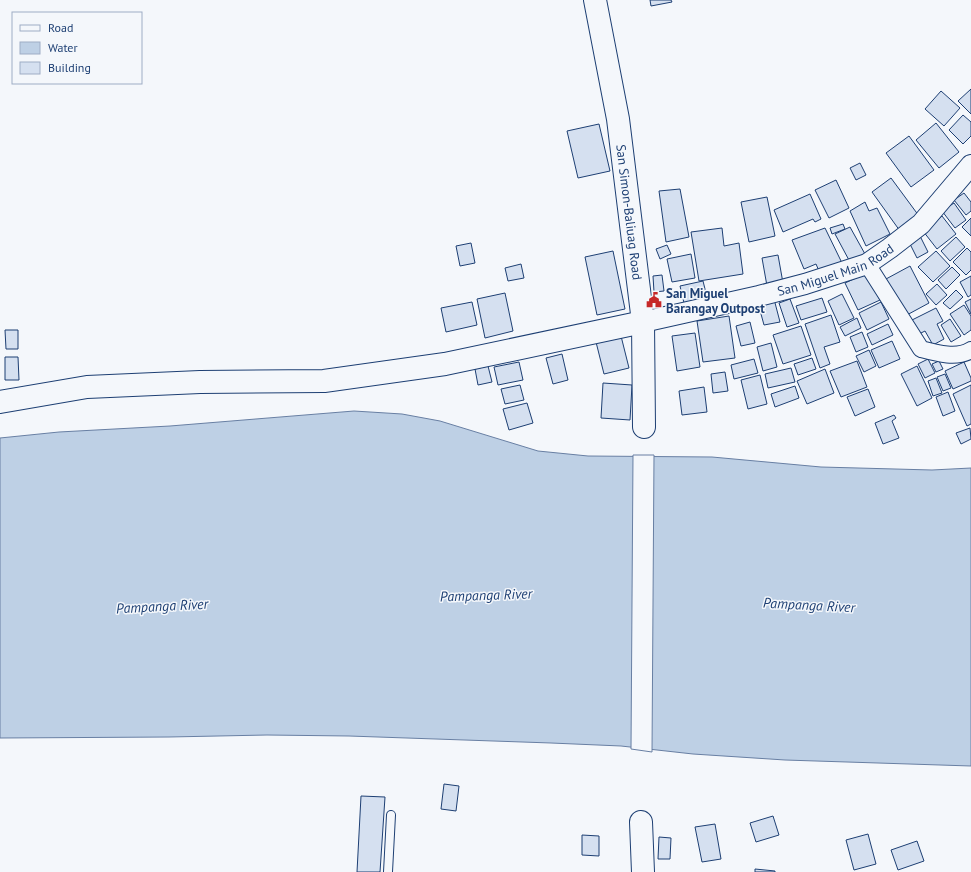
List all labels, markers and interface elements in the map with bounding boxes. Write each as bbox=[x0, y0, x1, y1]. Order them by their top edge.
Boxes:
legend bbox=[12, 12, 142, 84]
text: Road bbox=[48, 20, 73, 35]
text: Water bbox=[48, 40, 78, 55]
text: Building bbox=[48, 60, 91, 75]
street label: San Simon-Baliuag Road bbox=[612, 143, 646, 281]
street label: San Miguel Main Road bbox=[775, 240, 897, 300]
place label: San Miguel Barangay Outpost bbox=[666, 285, 765, 317]
public building icon: San Miguel Barangay Outpost bbox=[645, 291, 663, 309]
water label: Pampanga River bbox=[440, 584, 534, 606]
water label: Pampanga River bbox=[762, 594, 857, 616]
water label: Pampanga River bbox=[115, 595, 210, 617]

